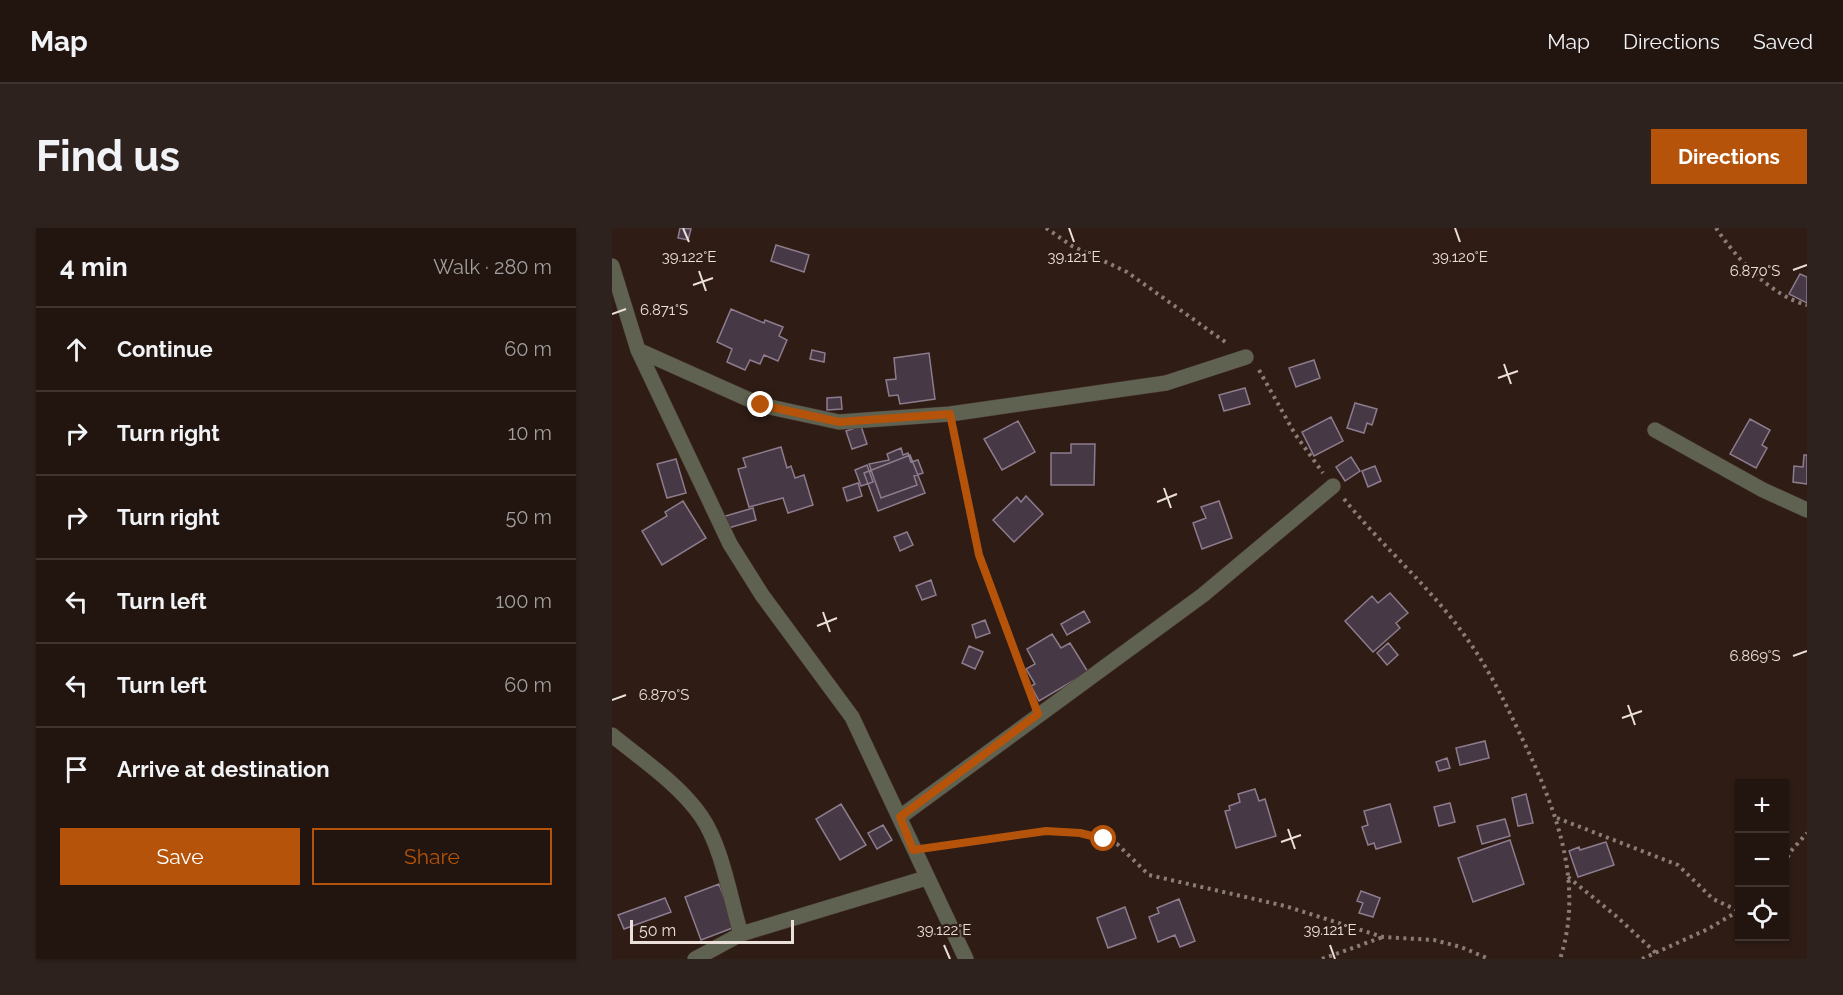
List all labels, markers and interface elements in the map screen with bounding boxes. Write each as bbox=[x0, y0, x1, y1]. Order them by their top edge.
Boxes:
text: Map bbox=[30, 25, 88, 58]
text: Map bbox=[1547, 29, 1590, 54]
text: Directions bbox=[1623, 29, 1720, 54]
text: Saved bbox=[1753, 29, 1813, 54]
button: Directions bbox=[1651, 129, 1807, 184]
text: Find us bbox=[36, 132, 180, 181]
text: 39.122°E bbox=[662, 248, 716, 266]
text: 39.121°E bbox=[1047, 248, 1101, 266]
text: 39.120°E bbox=[1432, 248, 1488, 266]
text: 4 min bbox=[60, 252, 128, 282]
text: Walk · 280 m bbox=[433, 255, 552, 279]
text: 6.870°S bbox=[1730, 262, 1780, 280]
text: 6.871°S bbox=[640, 301, 688, 319]
icon: ahead bbox=[60, 333, 93, 366]
text: Continue bbox=[117, 336, 213, 362]
text: 60 m bbox=[504, 337, 552, 361]
route end bbox=[747, 391, 773, 417]
icon: right bbox=[60, 417, 93, 450]
text: Turn right bbox=[117, 420, 220, 446]
text: 10 m bbox=[508, 421, 552, 445]
icon: right bbox=[60, 501, 93, 534]
text: Turn right bbox=[117, 504, 220, 530]
text: 50 m bbox=[505, 505, 552, 529]
icon: left bbox=[60, 585, 93, 618]
text: Turn left bbox=[117, 588, 207, 614]
text: 100 m bbox=[495, 589, 552, 613]
text: 6.869°S bbox=[1729, 647, 1781, 665]
icon: left bbox=[60, 669, 93, 702]
text: Turn left bbox=[117, 672, 207, 698]
text: 60 m bbox=[504, 673, 552, 697]
text: 6.870°S bbox=[639, 686, 689, 704]
icon: arrive bbox=[60, 753, 93, 786]
text: Arrive at destination bbox=[117, 756, 330, 782]
map controls bbox=[1735, 779, 1789, 941]
button: + bbox=[1735, 779, 1789, 833]
route start bbox=[1090, 825, 1116, 851]
button: Save bbox=[60, 828, 300, 885]
button: Share bbox=[312, 828, 552, 885]
button: − bbox=[1735, 833, 1789, 887]
button: locate bbox=[1735, 887, 1789, 941]
scale bar bbox=[630, 917, 794, 944]
text: 50 m bbox=[639, 921, 676, 940]
text: 39.122°E bbox=[917, 921, 971, 939]
text: 39.121°E bbox=[1303, 921, 1357, 939]

